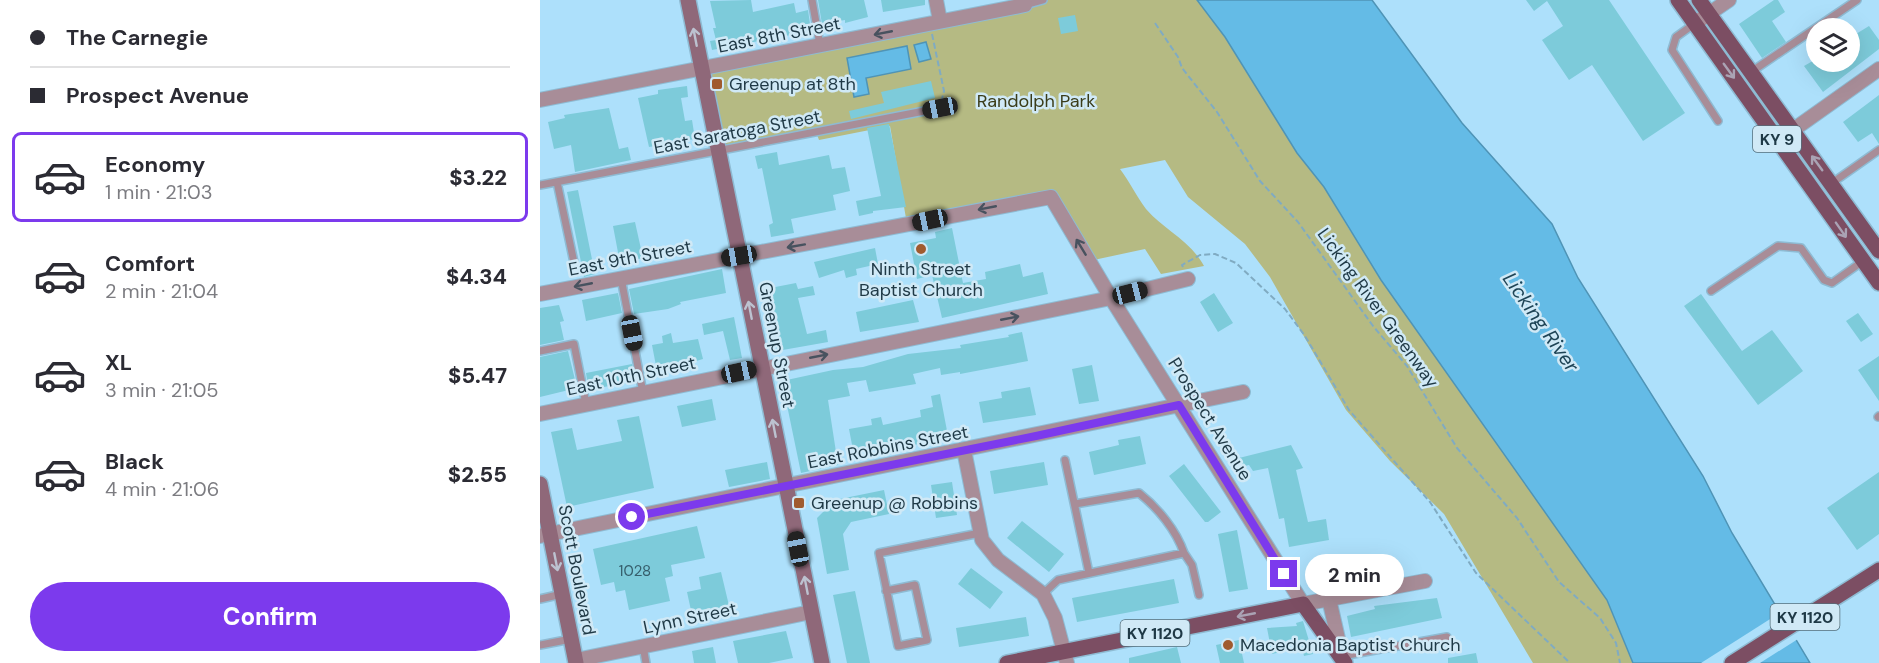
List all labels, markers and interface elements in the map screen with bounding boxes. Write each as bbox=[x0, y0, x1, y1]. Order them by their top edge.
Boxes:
street label: East 8th Street bbox=[716, 11, 842, 59]
map controls bbox=[1806, 18, 1860, 72]
button: layers bbox=[1806, 18, 1860, 72]
text: The Carnegie bbox=[66, 23, 208, 52]
one-way arrow bbox=[689, 27, 700, 47]
one-way arrow bbox=[874, 28, 893, 39]
one-way arrow bbox=[1723, 62, 1735, 78]
place label: Greenup at 8th bbox=[729, 72, 856, 96]
marker: Greenup at 8th bbox=[710, 77, 724, 91]
text: Prospect Avenue bbox=[66, 81, 249, 110]
park label: Randolph Park bbox=[977, 89, 1095, 113]
car bbox=[921, 96, 959, 120]
street label: East Saratoga Street bbox=[651, 104, 823, 160]
road number: KY 9 bbox=[1753, 126, 1801, 152]
icon: car bbox=[33, 150, 87, 204]
text: Economy bbox=[105, 150, 205, 179]
one-way arrow bbox=[1811, 155, 1823, 171]
text: $3.22 bbox=[449, 163, 507, 192]
text: 1 min · 21:03 bbox=[105, 179, 213, 205]
one-way arrow bbox=[978, 203, 997, 214]
car bbox=[911, 207, 949, 233]
one-way arrow bbox=[1835, 222, 1847, 238]
street label: Licking River Greenway bbox=[1312, 223, 1444, 393]
street label: East 9th Street bbox=[566, 234, 694, 282]
one-way arrow bbox=[1075, 239, 1087, 256]
one-way arrow bbox=[786, 241, 806, 252]
marker: Ninth Street Baptist Church bbox=[914, 242, 928, 256]
car bbox=[720, 244, 758, 268]
icon: car bbox=[33, 249, 87, 303]
text: Comfort bbox=[105, 249, 195, 278]
place label: Ninth Street Baptist Church bbox=[859, 257, 983, 302]
text: $4.34 bbox=[446, 262, 507, 291]
water label: Licking River bbox=[1497, 267, 1585, 377]
text: 2 min · 21:04 bbox=[105, 278, 218, 304]
one-way arrow bbox=[574, 280, 594, 291]
street label: Greenup Street bbox=[753, 280, 801, 410]
car bbox=[1110, 280, 1150, 306]
one-way arrow bbox=[744, 301, 755, 321]
one-way arrow bbox=[1000, 312, 1020, 323]
car bbox=[620, 314, 644, 352]
icon: car bbox=[33, 348, 87, 402]
text: XL bbox=[105, 348, 132, 377]
one-way arrow bbox=[809, 350, 829, 361]
street label: East 10th Street bbox=[564, 351, 698, 401]
street label: Prospect Avenue bbox=[1162, 353, 1258, 485]
car bbox=[720, 359, 758, 385]
text: $5.47 bbox=[448, 361, 507, 390]
text: 3 min · 21:05 bbox=[105, 377, 219, 403]
one-way arrow bbox=[768, 419, 779, 438]
street label: East Robbins Street bbox=[806, 420, 970, 474]
icon: car bbox=[33, 447, 87, 501]
text: Black bbox=[105, 447, 164, 476]
text: $2.55 bbox=[448, 460, 507, 489]
text: 4 min · 21:06 bbox=[105, 476, 219, 502]
place label: Greenup @ Robbins bbox=[811, 491, 978, 515]
marker: Greenup @ Robbins bbox=[792, 496, 806, 510]
street label: Scott Boulevard bbox=[553, 503, 601, 637]
route start bbox=[618, 503, 645, 530]
car bbox=[786, 530, 810, 568]
one-way arrow bbox=[551, 551, 562, 571]
callout: 2 min bbox=[1305, 553, 1404, 595]
route end bbox=[1270, 560, 1297, 587]
house number: 1028 bbox=[619, 561, 651, 581]
text: 2 min bbox=[1328, 562, 1381, 588]
one-way arrow bbox=[800, 576, 811, 596]
button: Confirm bbox=[30, 582, 510, 651]
street label: Lynn Street bbox=[641, 596, 739, 640]
road number: KY 1120 bbox=[1770, 604, 1840, 630]
one-way arrow bbox=[1237, 610, 1256, 621]
road number: KY 1120 bbox=[1120, 620, 1190, 646]
place label: Macedonia Baptist Church bbox=[1240, 633, 1461, 657]
marker: Macedonia Baptist Church bbox=[1221, 638, 1235, 652]

